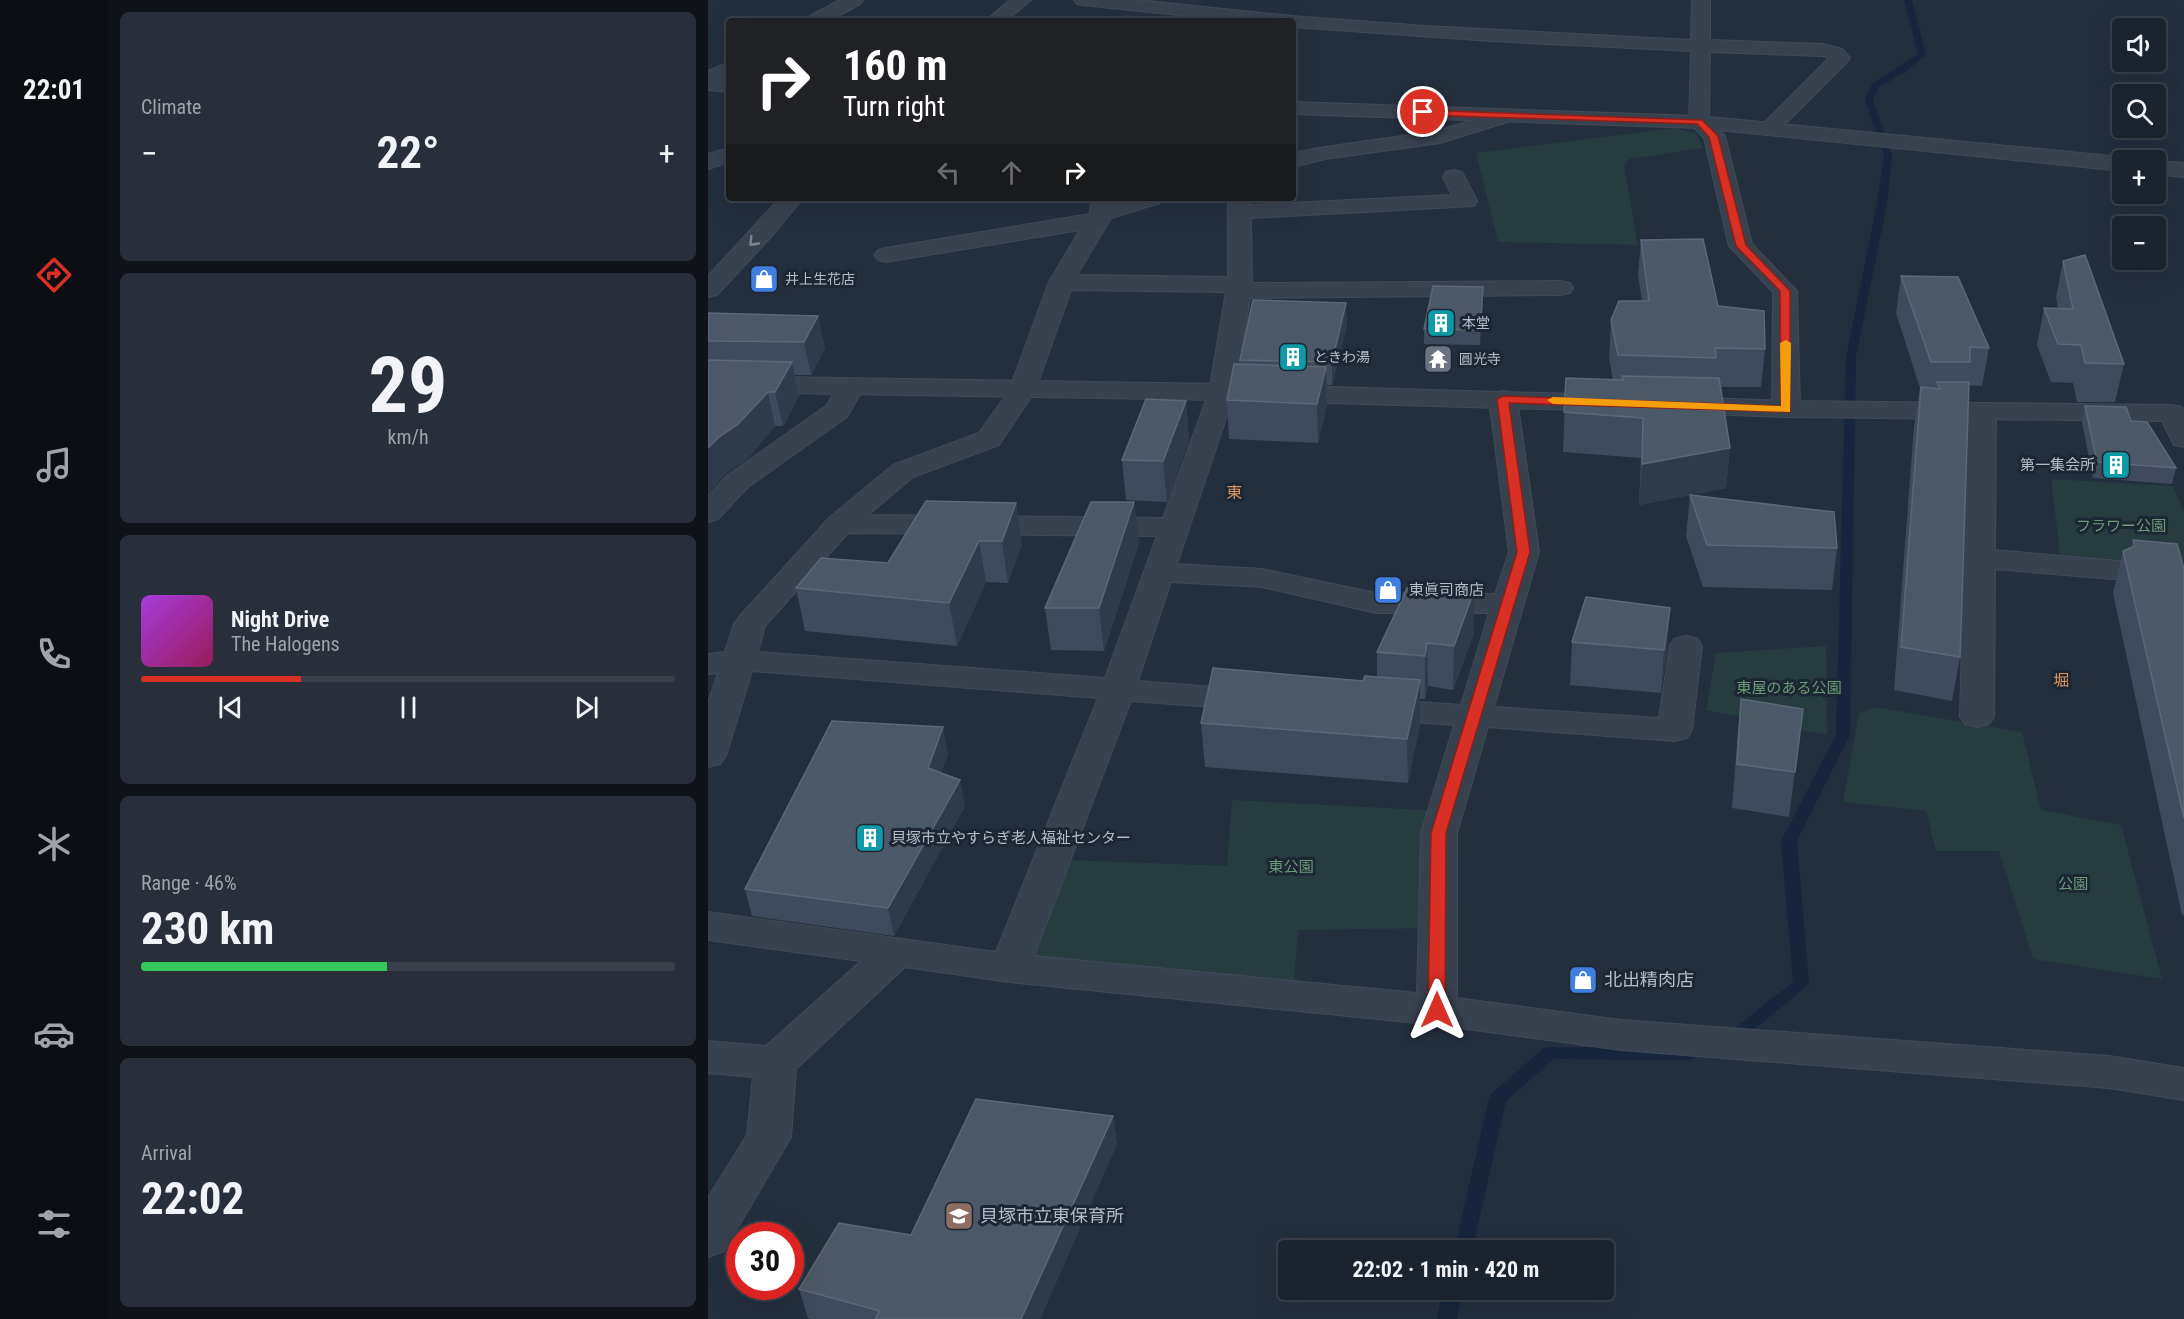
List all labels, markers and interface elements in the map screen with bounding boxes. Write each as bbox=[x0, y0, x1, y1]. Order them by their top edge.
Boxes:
map controls bbox=[2112, 18, 2166, 270]
button: sound bbox=[2112, 18, 2166, 72]
text: 160 m bbox=[843, 41, 948, 90]
icon: right bbox=[744, 42, 822, 120]
text: 22:01 bbox=[23, 74, 85, 106]
button: search bbox=[2112, 84, 2166, 138]
pin bbox=[1397, 86, 1448, 137]
text: Turn right bbox=[843, 91, 945, 123]
text: Climate bbox=[141, 95, 201, 119]
icon: arrive bbox=[1406, 95, 1439, 128]
text: 22° bbox=[377, 126, 440, 179]
text: − bbox=[141, 134, 158, 173]
text: + bbox=[659, 134, 675, 173]
button: + bbox=[2112, 150, 2166, 204]
icon: left bbox=[932, 156, 965, 189]
icon: ahead bbox=[995, 156, 1028, 189]
icon: right bbox=[1058, 156, 1091, 189]
button: − bbox=[2112, 216, 2166, 270]
one-way arrow bbox=[750, 235, 761, 246]
icon: directions bbox=[33, 254, 75, 296]
shop icon: 井上生花店 bbox=[748, 263, 780, 295]
place label: 井上生花店 bbox=[785, 271, 855, 287]
building icon: 本堂 bbox=[1425, 307, 1457, 339]
place label: 本堂 bbox=[1462, 315, 1490, 331]
text: 29 bbox=[369, 340, 447, 431]
building icon: ときわ湯 bbox=[1277, 341, 1309, 373]
temple icon: 圓光寺 bbox=[1422, 343, 1454, 375]
place label: ときわ湯 bbox=[1314, 349, 1370, 365]
place label: 圓光寺 bbox=[1459, 351, 1501, 367]
text: km/h bbox=[387, 425, 429, 449]
icon: music bbox=[33, 444, 75, 486]
building icon: 第一集会所 bbox=[2100, 449, 2132, 481]
place label: 第一集会所 bbox=[2020, 456, 2095, 474]
district label: 東 bbox=[1226, 483, 1242, 502]
park label: フラワー公園 bbox=[2076, 517, 2166, 535]
shop icon: 東眞司商店 bbox=[1372, 574, 1404, 606]
place label: 東眞司商店 bbox=[1409, 581, 1484, 599]
text: Night Drive bbox=[231, 607, 329, 632]
text: The Halogens bbox=[231, 632, 340, 656]
icon: phone bbox=[33, 633, 75, 675]
district label: 堀 bbox=[2053, 671, 2069, 690]
park label: 東屋のある公園 bbox=[1736, 679, 1842, 697]
icon: previous bbox=[214, 691, 247, 724]
icon: pause bbox=[392, 691, 425, 724]
icon: next bbox=[570, 691, 603, 724]
building icon: 貝塚市立やすらぎ老人福祉センター bbox=[854, 822, 886, 854]
icon: climate bbox=[33, 823, 75, 865]
place label: 貝塚市立やすらぎ老人福祉センター bbox=[891, 829, 1131, 847]
park label: 東公園 bbox=[1268, 858, 1314, 876]
text: Range · 46% bbox=[141, 871, 237, 895]
park label: 公園 bbox=[2058, 875, 2088, 893]
text: 230 km bbox=[141, 902, 274, 955]
shop icon: 北出精肉店 bbox=[1567, 964, 1599, 996]
place label: 北出精肉店 bbox=[1604, 969, 1694, 990]
position arrow bbox=[1405, 978, 1469, 1042]
icon: car bbox=[33, 1013, 75, 1055]
text: Arrival bbox=[141, 1141, 192, 1165]
text: 22:02 bbox=[141, 1172, 244, 1225]
school or university icon: 貝塚市立東保育所 bbox=[943, 1200, 975, 1232]
icon: filters bbox=[33, 1203, 75, 1245]
place label: 貝塚市立東保育所 bbox=[980, 1205, 1124, 1226]
speed limit sign: 30 bbox=[726, 1222, 804, 1300]
text: 22:02 · 1 min · 420 m bbox=[1353, 1257, 1539, 1282]

